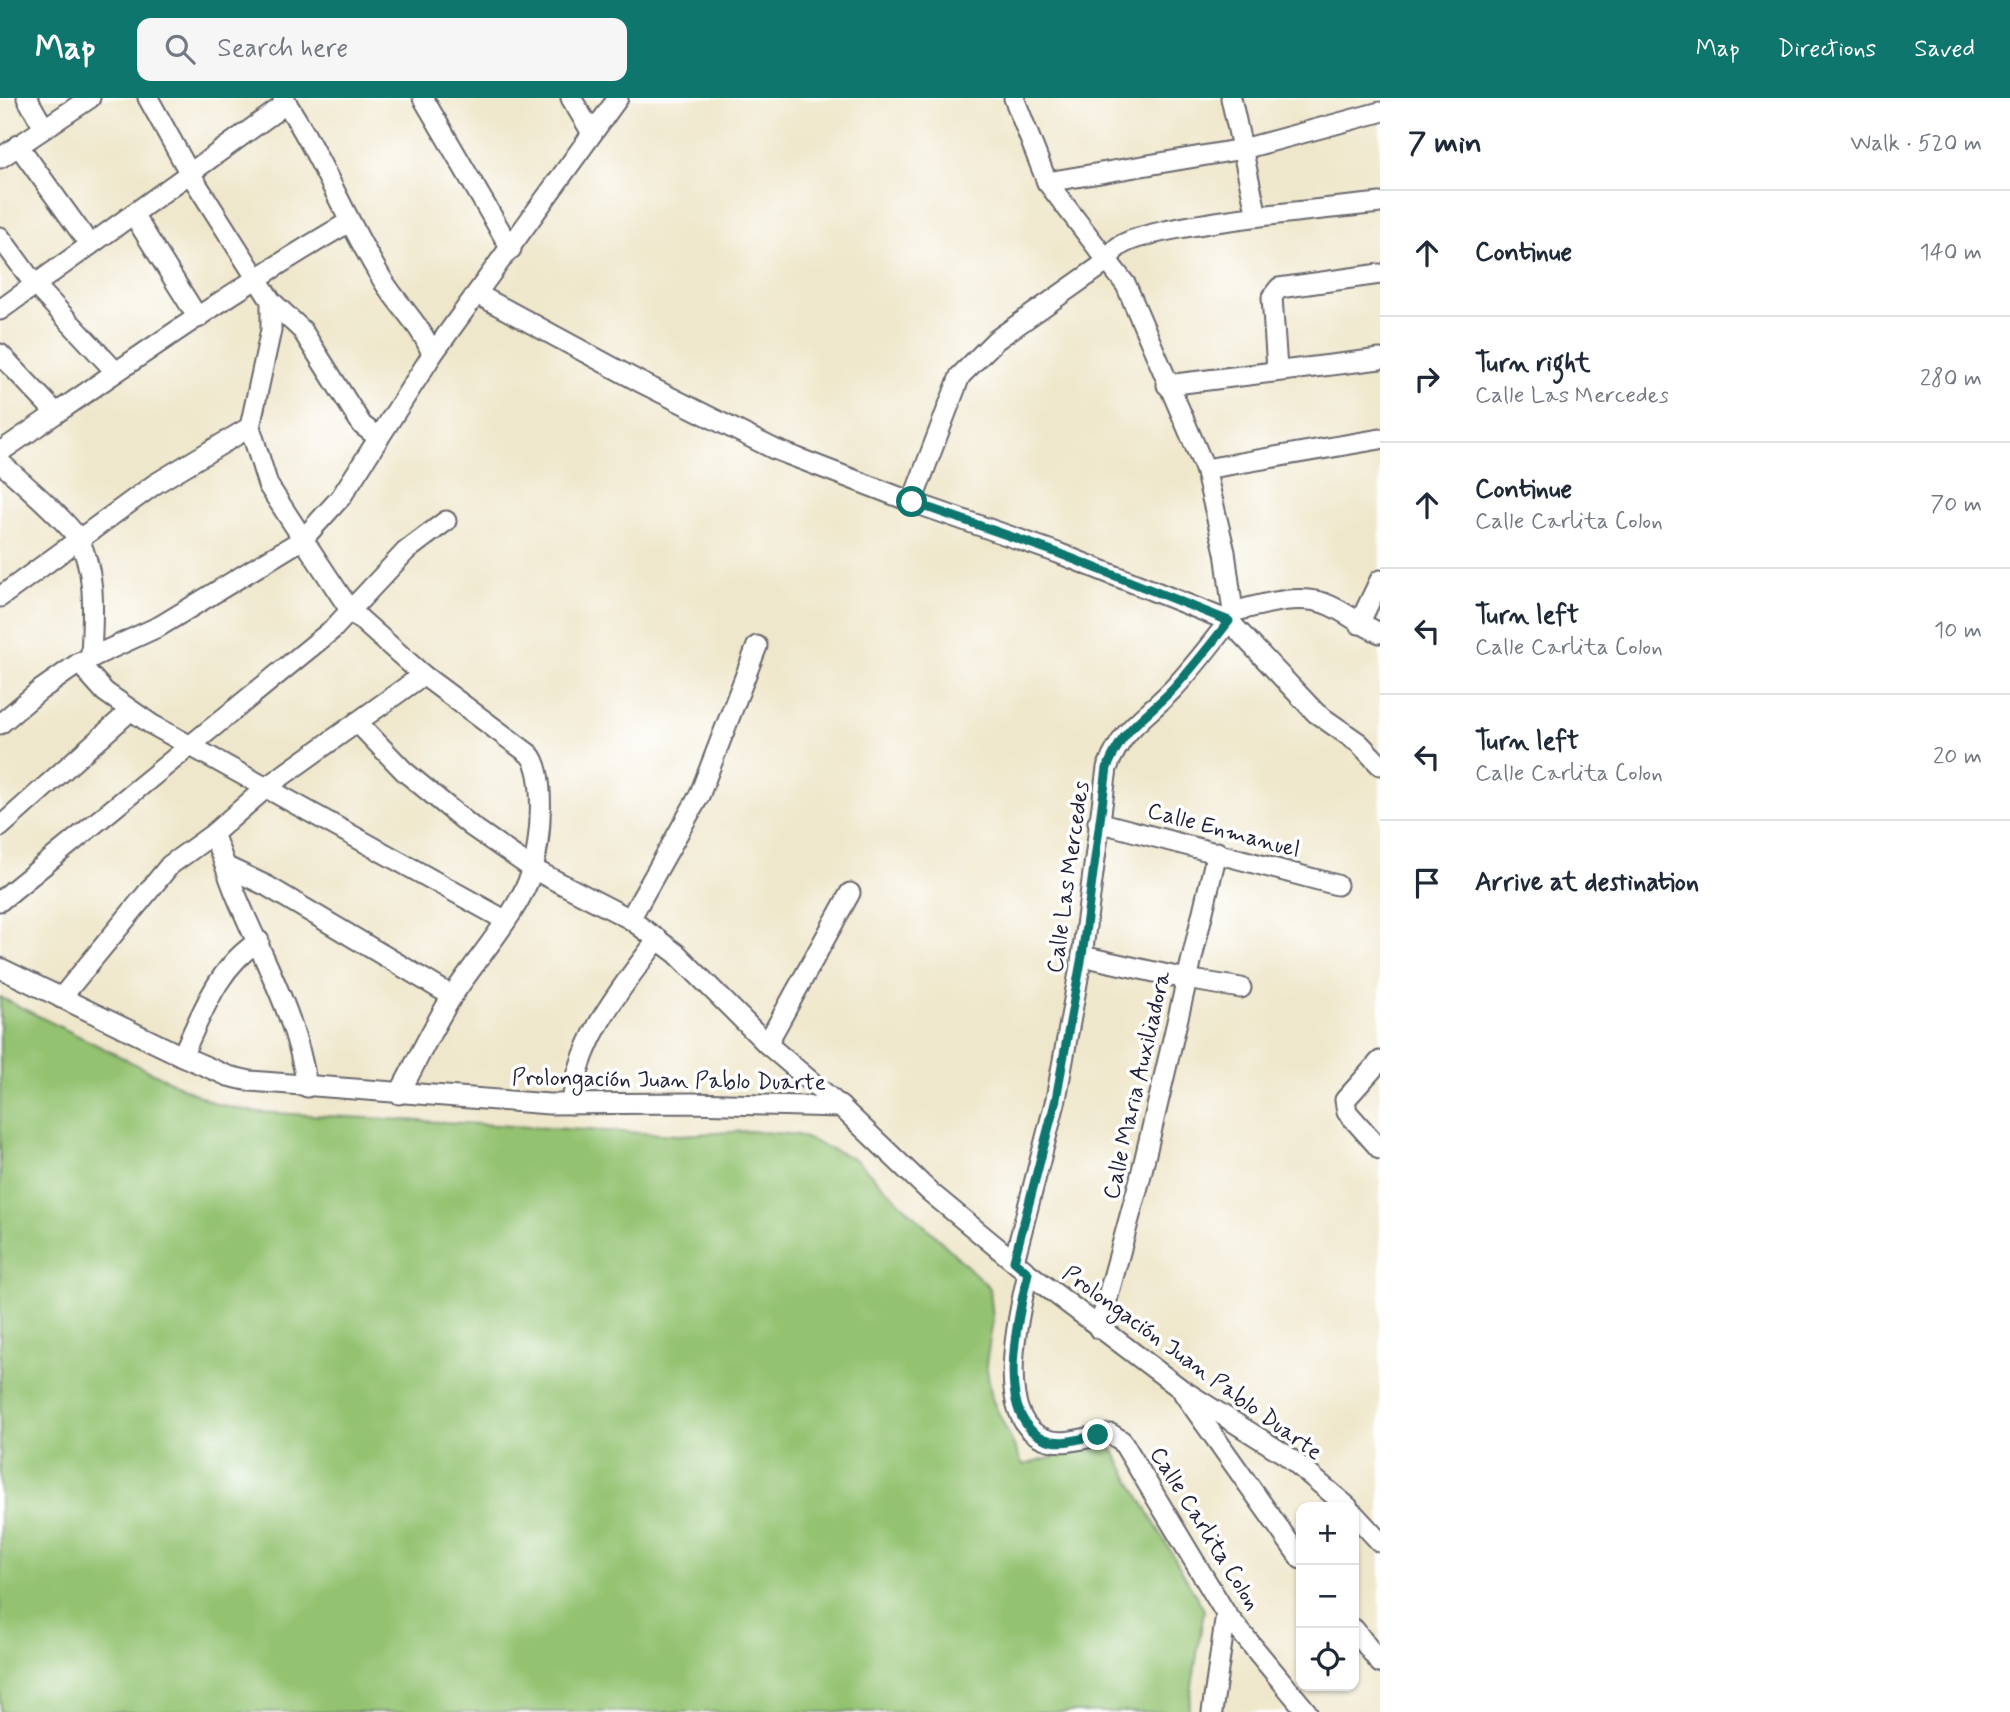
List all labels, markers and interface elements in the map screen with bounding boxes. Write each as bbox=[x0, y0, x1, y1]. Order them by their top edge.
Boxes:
search box bbox=[137, 18, 627, 81]
text: Map bbox=[35, 27, 95, 71]
icon: search bbox=[161, 30, 199, 68]
text: Search here bbox=[217, 32, 348, 66]
text: Map bbox=[1696, 34, 1740, 65]
text: Directions bbox=[1778, 34, 1876, 65]
text: Saved bbox=[1914, 34, 1975, 65]
text: 7 min bbox=[1408, 124, 1482, 163]
text: Walk · 520 m bbox=[1850, 129, 1982, 159]
icon: ahead bbox=[1408, 234, 1446, 272]
text: Continue bbox=[1475, 236, 1572, 270]
text: 140 m bbox=[1919, 238, 1982, 268]
text: Turn right bbox=[1475, 347, 1591, 381]
icon: right bbox=[1408, 360, 1446, 398]
text: 280 m bbox=[1920, 364, 1982, 394]
text: Calle Las Mercedes bbox=[1475, 381, 1669, 411]
text: Continue bbox=[1475, 473, 1572, 507]
route start bbox=[896, 486, 927, 517]
icon: ahead bbox=[1408, 486, 1446, 524]
text: 70 m bbox=[1930, 490, 1982, 520]
text: Calle Carlita Colon bbox=[1475, 507, 1663, 537]
text: Turn left bbox=[1475, 599, 1579, 633]
icon: left bbox=[1408, 612, 1446, 650]
text: 10 m bbox=[1934, 616, 1982, 646]
text: Calle Carlita Colon bbox=[1475, 633, 1663, 663]
text: Turn left bbox=[1475, 725, 1579, 759]
icon: left bbox=[1408, 738, 1446, 776]
text: 20 m bbox=[1933, 742, 1982, 772]
text: Calle Carlita Colon bbox=[1475, 759, 1663, 789]
street label: Calle Las Mercedes bbox=[1041, 779, 1097, 975]
street label: Calle Enmanuel bbox=[1144, 796, 1303, 866]
icon: arrive bbox=[1408, 864, 1446, 902]
text: Arrive at destination bbox=[1475, 866, 1699, 900]
street label: Calle Maria Auxiliadora bbox=[1097, 968, 1179, 1203]
street label: Prolongación Juan Pablo Duarte bbox=[512, 1063, 826, 1101]
street label: Prolongación Juan Pablo Duarte bbox=[1055, 1259, 1328, 1470]
route end bbox=[1082, 1419, 1113, 1450]
street label: Calle Carlita Colon bbox=[1142, 1442, 1267, 1617]
map controls bbox=[1296, 1502, 1359, 1691]
button: + bbox=[1296, 1502, 1359, 1565]
button: − bbox=[1296, 1565, 1359, 1628]
button: locate bbox=[1296, 1628, 1359, 1691]

